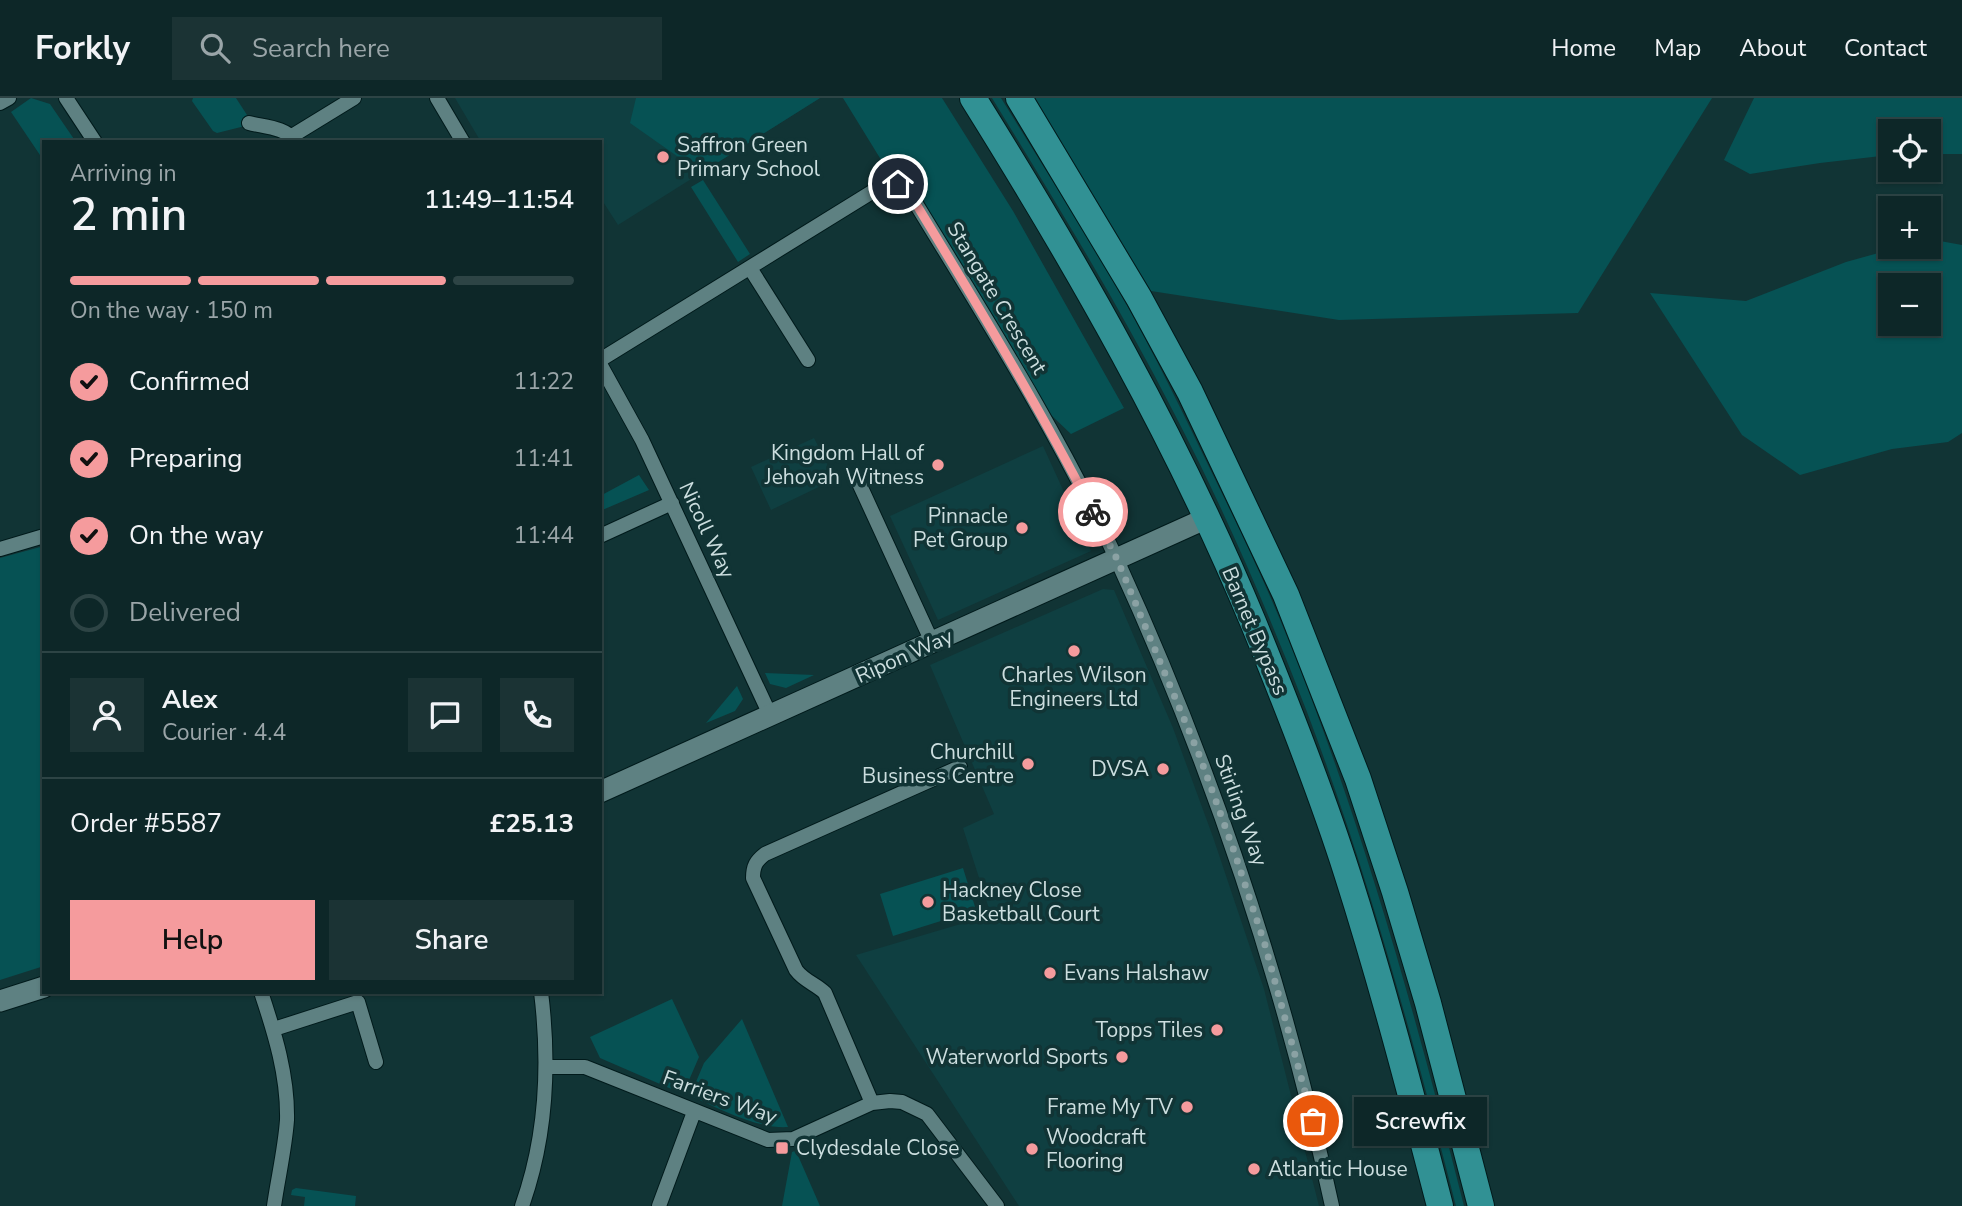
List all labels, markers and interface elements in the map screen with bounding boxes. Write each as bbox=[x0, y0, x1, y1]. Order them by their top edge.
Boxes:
search box bbox=[172, 17, 662, 80]
text: Forkly bbox=[35, 26, 130, 71]
icon: search bbox=[196, 29, 234, 67]
text: Search here bbox=[252, 31, 390, 66]
text: Home bbox=[1551, 32, 1616, 64]
text: Map bbox=[1654, 32, 1701, 64]
text: About bbox=[1739, 32, 1806, 64]
text: Contact bbox=[1844, 32, 1927, 64]
map controls bbox=[1878, 119, 1941, 336]
button: locate bbox=[1878, 119, 1941, 182]
place label: Saffron Green Primary School bbox=[677, 131, 821, 183]
marker: Saffron Green Primary School bbox=[655, 149, 671, 165]
pin bbox=[868, 154, 928, 214]
text: Arriving in bbox=[70, 158, 177, 189]
icon: home bbox=[879, 165, 917, 203]
text: 11:49–11:54 bbox=[424, 182, 574, 217]
text: 2 min bbox=[70, 183, 187, 246]
button: + bbox=[1878, 196, 1941, 259]
street label: Stangate Crescent bbox=[940, 217, 1054, 380]
button: − bbox=[1878, 273, 1941, 336]
text: On the way · 150 m bbox=[70, 295, 273, 326]
icon: check bbox=[70, 363, 108, 401]
text: Confirmed bbox=[129, 364, 250, 399]
text: 11:22 bbox=[514, 366, 574, 397]
place label: Kingdom Hall of Jehovah Witness bbox=[764, 439, 925, 491]
icon: check bbox=[70, 440, 108, 478]
text: Preparing bbox=[129, 441, 242, 476]
text: 11:41 bbox=[514, 443, 574, 474]
marker: Kingdom Hall of Jehovah Witness bbox=[930, 457, 946, 473]
street label: Nicoll Way bbox=[673, 477, 742, 583]
courier bbox=[1058, 477, 1128, 547]
icon: bike bbox=[1074, 493, 1112, 531]
place label: Pinnacle Pet Group bbox=[913, 502, 1008, 554]
icon: check bbox=[70, 517, 108, 555]
text: On the way bbox=[129, 518, 263, 553]
text: 11:44 bbox=[514, 520, 574, 551]
marker: Pinnacle Pet Group bbox=[1014, 520, 1030, 536]
street label: Barnet Bypass bbox=[1215, 562, 1295, 700]
text: Delivered bbox=[129, 595, 241, 630]
street label: Ripon Way bbox=[851, 622, 957, 690]
marker: Charles Wilson Engineers Ltd bbox=[1066, 643, 1082, 659]
place label: Charles Wilson Engineers Ltd bbox=[1001, 661, 1147, 713]
button: person bbox=[70, 678, 144, 752]
button: chat bbox=[408, 678, 482, 752]
button: phone bbox=[500, 678, 574, 752]
text: Alex bbox=[162, 682, 218, 717]
text: Courier · 4.4 bbox=[162, 717, 286, 748]
place label: Churchill Business Centre bbox=[862, 738, 1015, 790]
street label: Stirling Way bbox=[1208, 750, 1274, 870]
place label: DVSA bbox=[1091, 755, 1149, 783]
marker: Churchill Business Centre bbox=[1020, 756, 1036, 772]
marker: DVSA bbox=[1155, 761, 1171, 777]
text: Order #5587 bbox=[70, 806, 222, 841]
text: £25.13 bbox=[490, 806, 574, 841]
place label: Hackney Close Basketball Court bbox=[942, 876, 1100, 928]
marker: Hackney Close Basketball Court bbox=[920, 894, 936, 910]
button: Help bbox=[70, 900, 315, 980]
button: Share bbox=[329, 900, 574, 980]
place label: Evans Halshaw bbox=[1064, 959, 1209, 987]
marker: Evans Halshaw bbox=[1042, 965, 1058, 981]
place label: Topps Tiles bbox=[1095, 1016, 1203, 1044]
marker: Topps Tiles bbox=[1209, 1022, 1225, 1038]
place label: Waterworld Sports bbox=[926, 1043, 1108, 1071]
marker: Waterworld Sports bbox=[1114, 1049, 1130, 1065]
street label: Farriers Way bbox=[659, 1063, 781, 1131]
pin bbox=[1283, 1091, 1343, 1151]
place label: Frame My TV bbox=[1047, 1093, 1174, 1121]
callout: Screwfix bbox=[1355, 1096, 1488, 1146]
marker: Frame My TV bbox=[1179, 1099, 1195, 1115]
icon: bag bbox=[1294, 1102, 1332, 1140]
text: Screwfix bbox=[1375, 1106, 1466, 1137]
place label: Woodcraft Flooring bbox=[1046, 1123, 1146, 1175]
place label: Clydesdale Close bbox=[796, 1134, 960, 1162]
marker: Clydesdale Close bbox=[774, 1140, 790, 1156]
marker: Woodcraft Flooring bbox=[1024, 1141, 1040, 1157]
place label: Atlantic House bbox=[1268, 1155, 1408, 1183]
marker: Atlantic House bbox=[1246, 1161, 1262, 1177]

